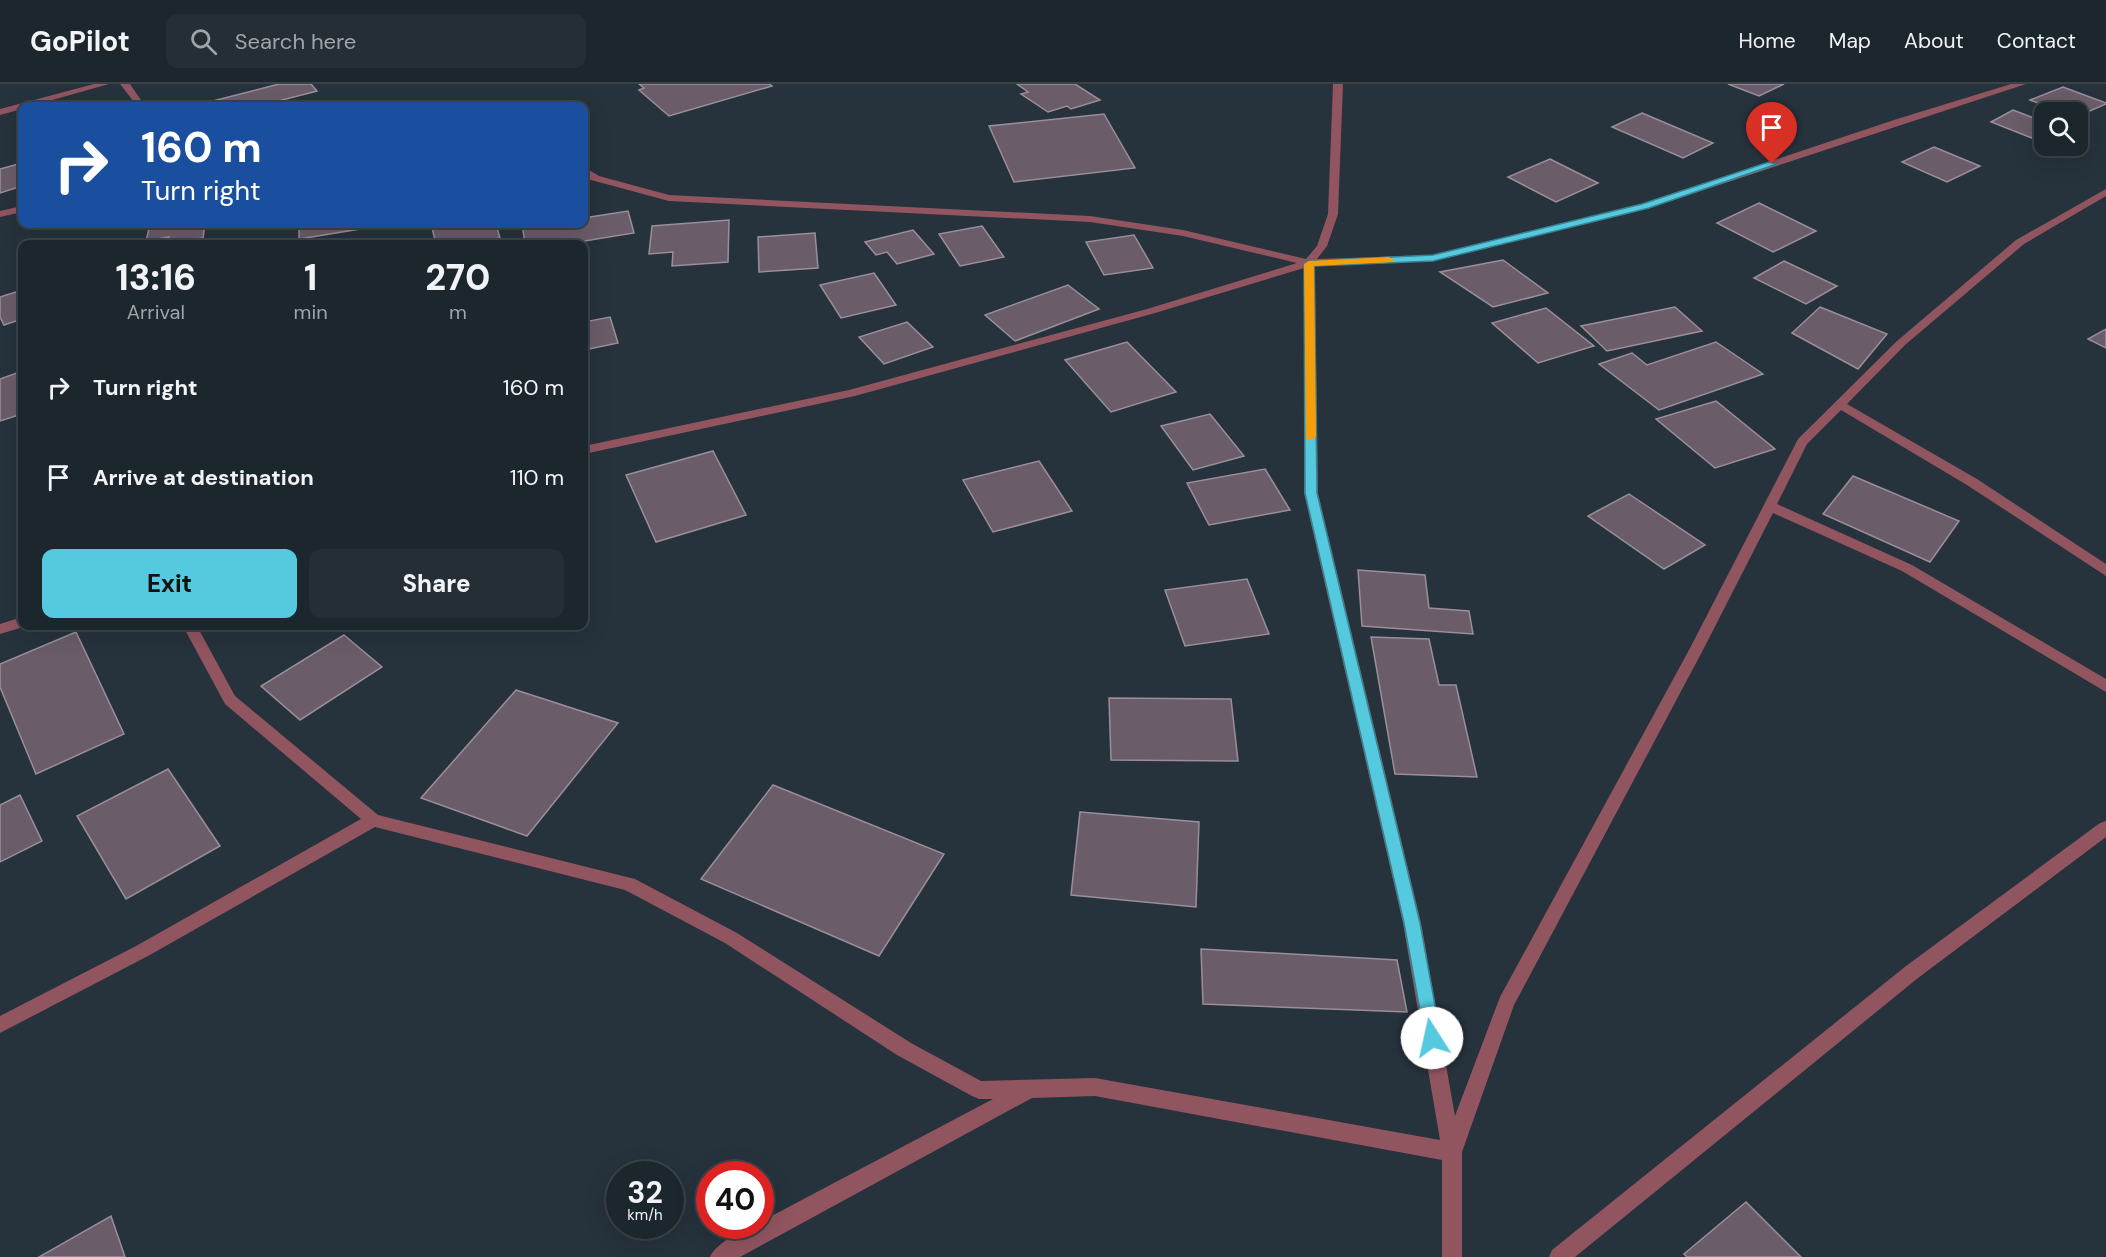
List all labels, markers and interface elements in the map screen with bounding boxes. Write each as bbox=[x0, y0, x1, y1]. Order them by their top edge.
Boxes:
search box bbox=[166, 14, 586, 68]
text: GoPilot bbox=[30, 23, 130, 60]
icon: search bbox=[187, 25, 220, 58]
text: Search here bbox=[235, 27, 356, 56]
text: Home bbox=[1738, 27, 1796, 55]
text: Map bbox=[1829, 27, 1871, 55]
text: About bbox=[1904, 27, 1964, 55]
text: Contact bbox=[1997, 27, 2076, 55]
pin bbox=[1746, 102, 1797, 164]
map controls bbox=[2034, 102, 2088, 156]
button: search bbox=[2034, 102, 2088, 156]
icon: arrive bbox=[1755, 111, 1788, 144]
text: 160 m bbox=[141, 120, 262, 175]
icon: right bbox=[42, 126, 120, 204]
text: Turn right bbox=[141, 173, 261, 208]
text: 13:16 bbox=[116, 254, 196, 301]
text: 1 bbox=[304, 254, 317, 301]
text: 270 bbox=[425, 254, 490, 301]
text: Arrival bbox=[127, 299, 185, 325]
text: min bbox=[294, 299, 328, 325]
text: m bbox=[449, 299, 467, 325]
icon: right bbox=[42, 371, 75, 404]
text: Turn right bbox=[93, 373, 198, 402]
text: 160 m bbox=[503, 373, 564, 402]
icon: arrive bbox=[42, 461, 75, 494]
text: Arrive at destination bbox=[93, 463, 314, 492]
text: 110 m bbox=[510, 463, 564, 492]
button: Exit bbox=[42, 549, 297, 618]
button: Share bbox=[309, 549, 564, 618]
position arrow bbox=[1400, 1006, 1464, 1070]
speed limit sign: 40 bbox=[696, 1161, 774, 1239]
text: 32 bbox=[627, 1173, 663, 1212]
text: km/h bbox=[627, 1205, 663, 1225]

